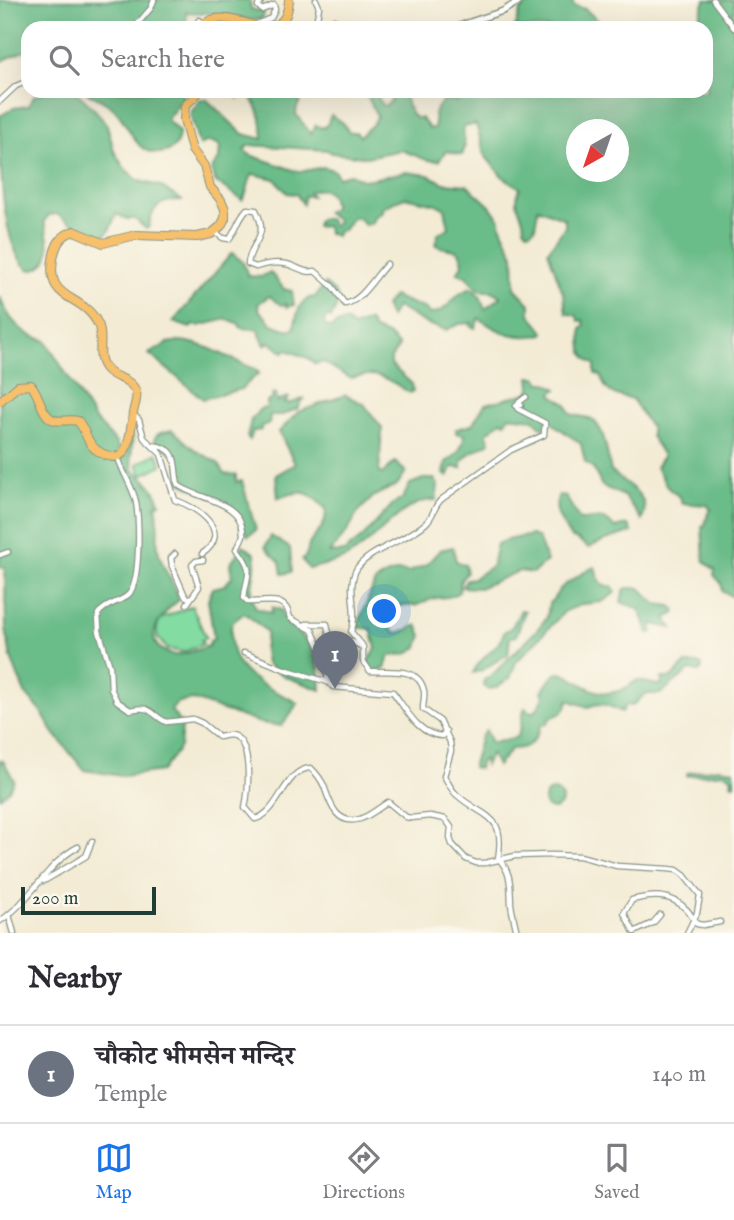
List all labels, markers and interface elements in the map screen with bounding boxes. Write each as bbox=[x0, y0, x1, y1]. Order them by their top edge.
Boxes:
search box bbox=[21, 21, 713, 98]
icon: search bbox=[45, 41, 83, 79]
text: Search here bbox=[101, 43, 225, 76]
north arrow bbox=[566, 119, 629, 182]
your location bbox=[367, 594, 401, 628]
pin: 1 bbox=[312, 631, 358, 689]
scale bar bbox=[21, 884, 156, 916]
text: 200 m bbox=[32, 887, 78, 911]
text: Nearby bbox=[28, 960, 121, 998]
text: चौकोट भीमसेन मन्दिर bbox=[95, 1040, 295, 1073]
text: 1 bbox=[47, 1060, 55, 1089]
text: 140 m bbox=[652, 1060, 706, 1089]
text: Temple bbox=[95, 1080, 167, 1109]
tab: Map bbox=[95, 1139, 133, 1205]
tab: Directions bbox=[322, 1139, 405, 1205]
tab: Saved bbox=[594, 1139, 639, 1205]

